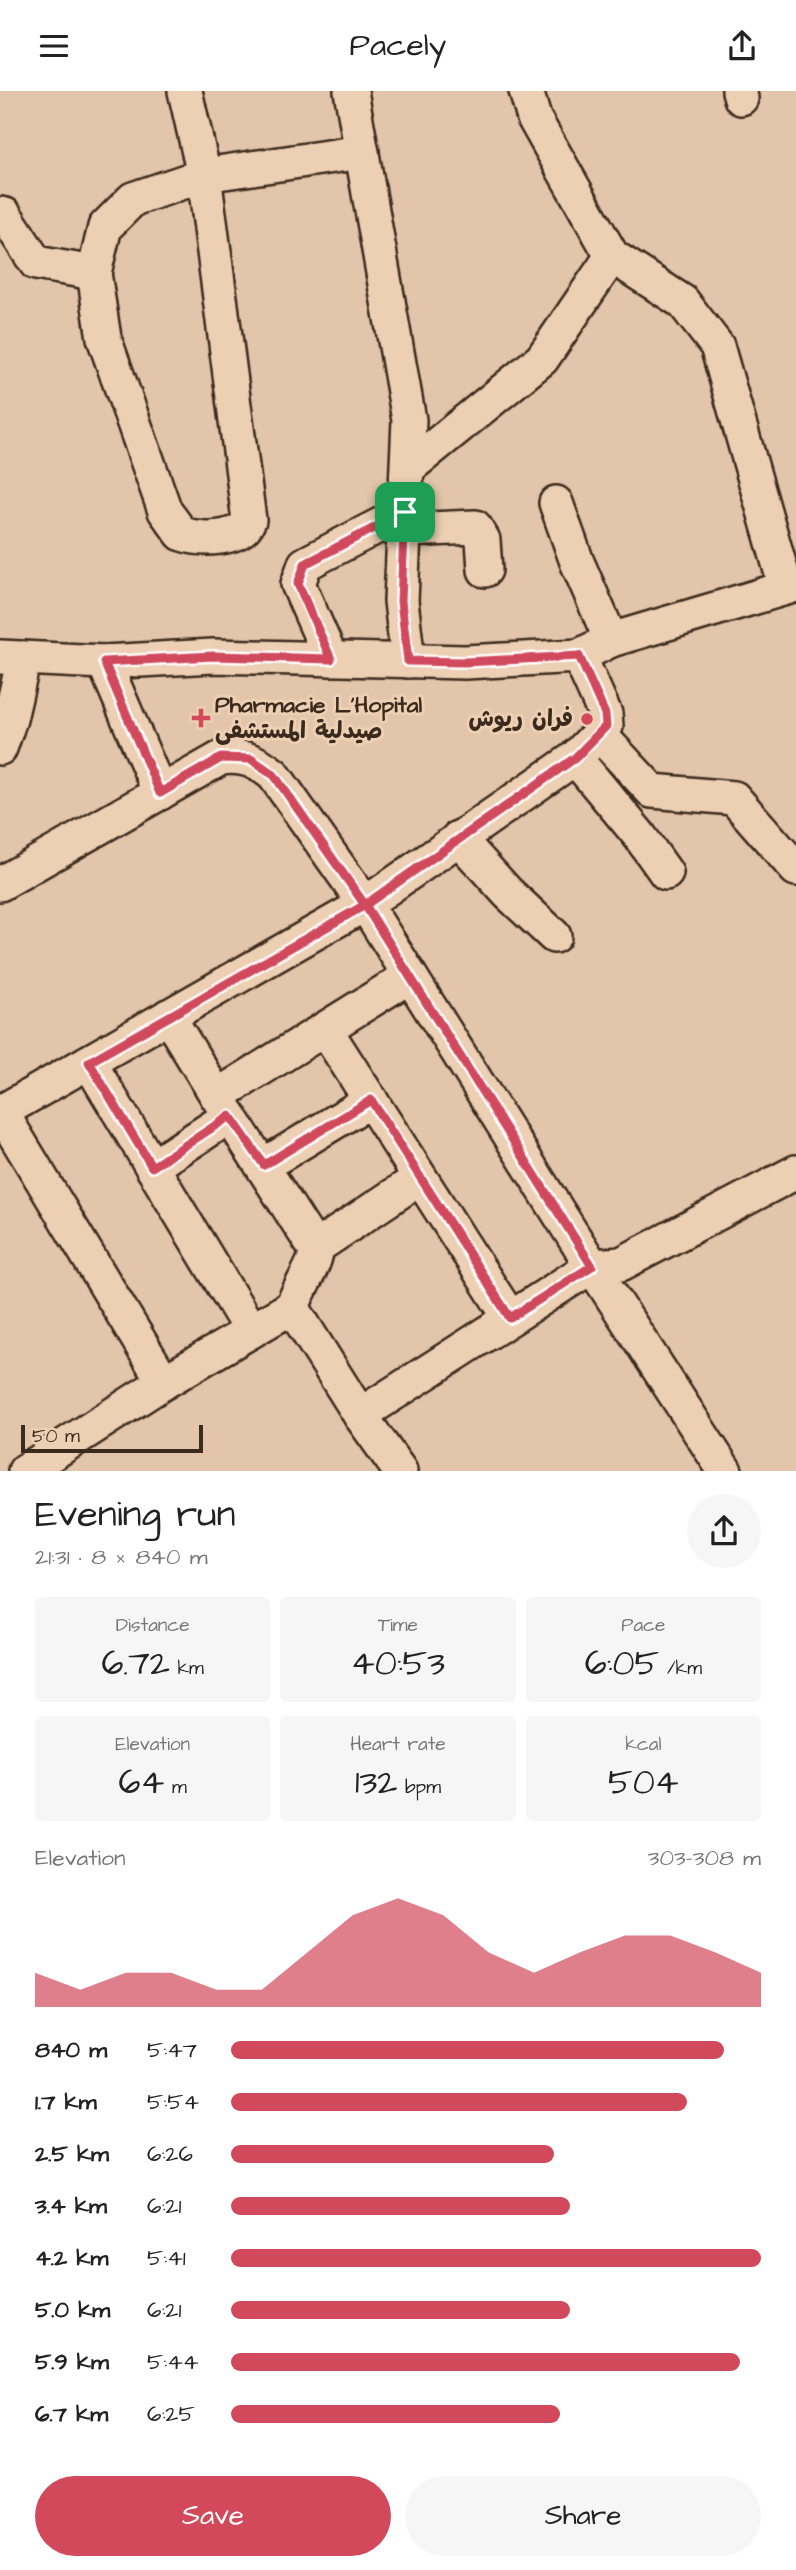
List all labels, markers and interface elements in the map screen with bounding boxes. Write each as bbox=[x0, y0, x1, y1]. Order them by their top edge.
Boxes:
text: Pacely bbox=[350, 23, 446, 68]
icon: menu bbox=[35, 27, 73, 65]
icon: share bbox=[723, 27, 761, 65]
pin bbox=[375, 482, 435, 542]
icon: arrive bbox=[386, 493, 424, 531]
place label: Pharmacie L'Hopital صيدلية المستشفى bbox=[215, 689, 423, 747]
place label: فران ريوش bbox=[469, 703, 573, 735]
marker: Pharmacie L'Hopital صيدلية المستشفى bbox=[193, 710, 209, 726]
marker: فران ريوش bbox=[579, 711, 595, 727]
scale bar bbox=[21, 1422, 203, 1454]
text: 50 m bbox=[32, 1423, 80, 1450]
text: Evening run bbox=[35, 1489, 236, 1541]
button: share bbox=[687, 1494, 761, 1568]
text: 21:31 · 8 × 840 m bbox=[35, 1541, 208, 1573]
text: Distance bbox=[116, 1612, 190, 1639]
text: Time bbox=[378, 1612, 418, 1639]
text: Pace bbox=[621, 1612, 665, 1639]
text: 6.72 bbox=[101, 1639, 170, 1688]
text: 40:53 bbox=[351, 1639, 445, 1688]
text: 6:05 bbox=[585, 1639, 659, 1688]
text: km bbox=[170, 1655, 204, 1682]
text: /km bbox=[659, 1655, 702, 1682]
text: Elevation bbox=[115, 1731, 190, 1758]
text: Heart rate bbox=[350, 1731, 446, 1758]
text: kcal bbox=[625, 1731, 662, 1758]
text: 64 bbox=[119, 1758, 164, 1807]
text: 132 bbox=[355, 1758, 397, 1807]
text: 504 bbox=[608, 1758, 679, 1807]
text: m bbox=[164, 1774, 187, 1801]
text: bpm bbox=[397, 1774, 441, 1801]
text: Elevation bbox=[35, 1842, 126, 1874]
text: 303–308 m bbox=[648, 1842, 761, 1874]
text: 840 m bbox=[35, 2034, 107, 2066]
text: 5:47 bbox=[147, 2034, 197, 2066]
text: 1.7 km bbox=[35, 2086, 97, 2118]
text: 5:54 bbox=[147, 2086, 199, 2118]
text: 2.5 km bbox=[35, 2138, 109, 2170]
text: 6:26 bbox=[147, 2138, 193, 2170]
text: 3.4 km bbox=[35, 2190, 107, 2222]
text: 6:21 bbox=[147, 2190, 181, 2222]
text: 4.2 km bbox=[35, 2242, 108, 2274]
text: 5:41 bbox=[147, 2242, 186, 2274]
text: 5.0 km bbox=[35, 2294, 110, 2326]
text: 6:21 bbox=[147, 2294, 181, 2326]
text: 5.9 km bbox=[35, 2346, 109, 2378]
text: 5:44 bbox=[147, 2346, 198, 2378]
text: 6.7 km bbox=[35, 2398, 108, 2430]
text: 6:25 bbox=[147, 2398, 195, 2430]
button: Save bbox=[35, 2476, 391, 2556]
button: Share bbox=[405, 2476, 761, 2556]

